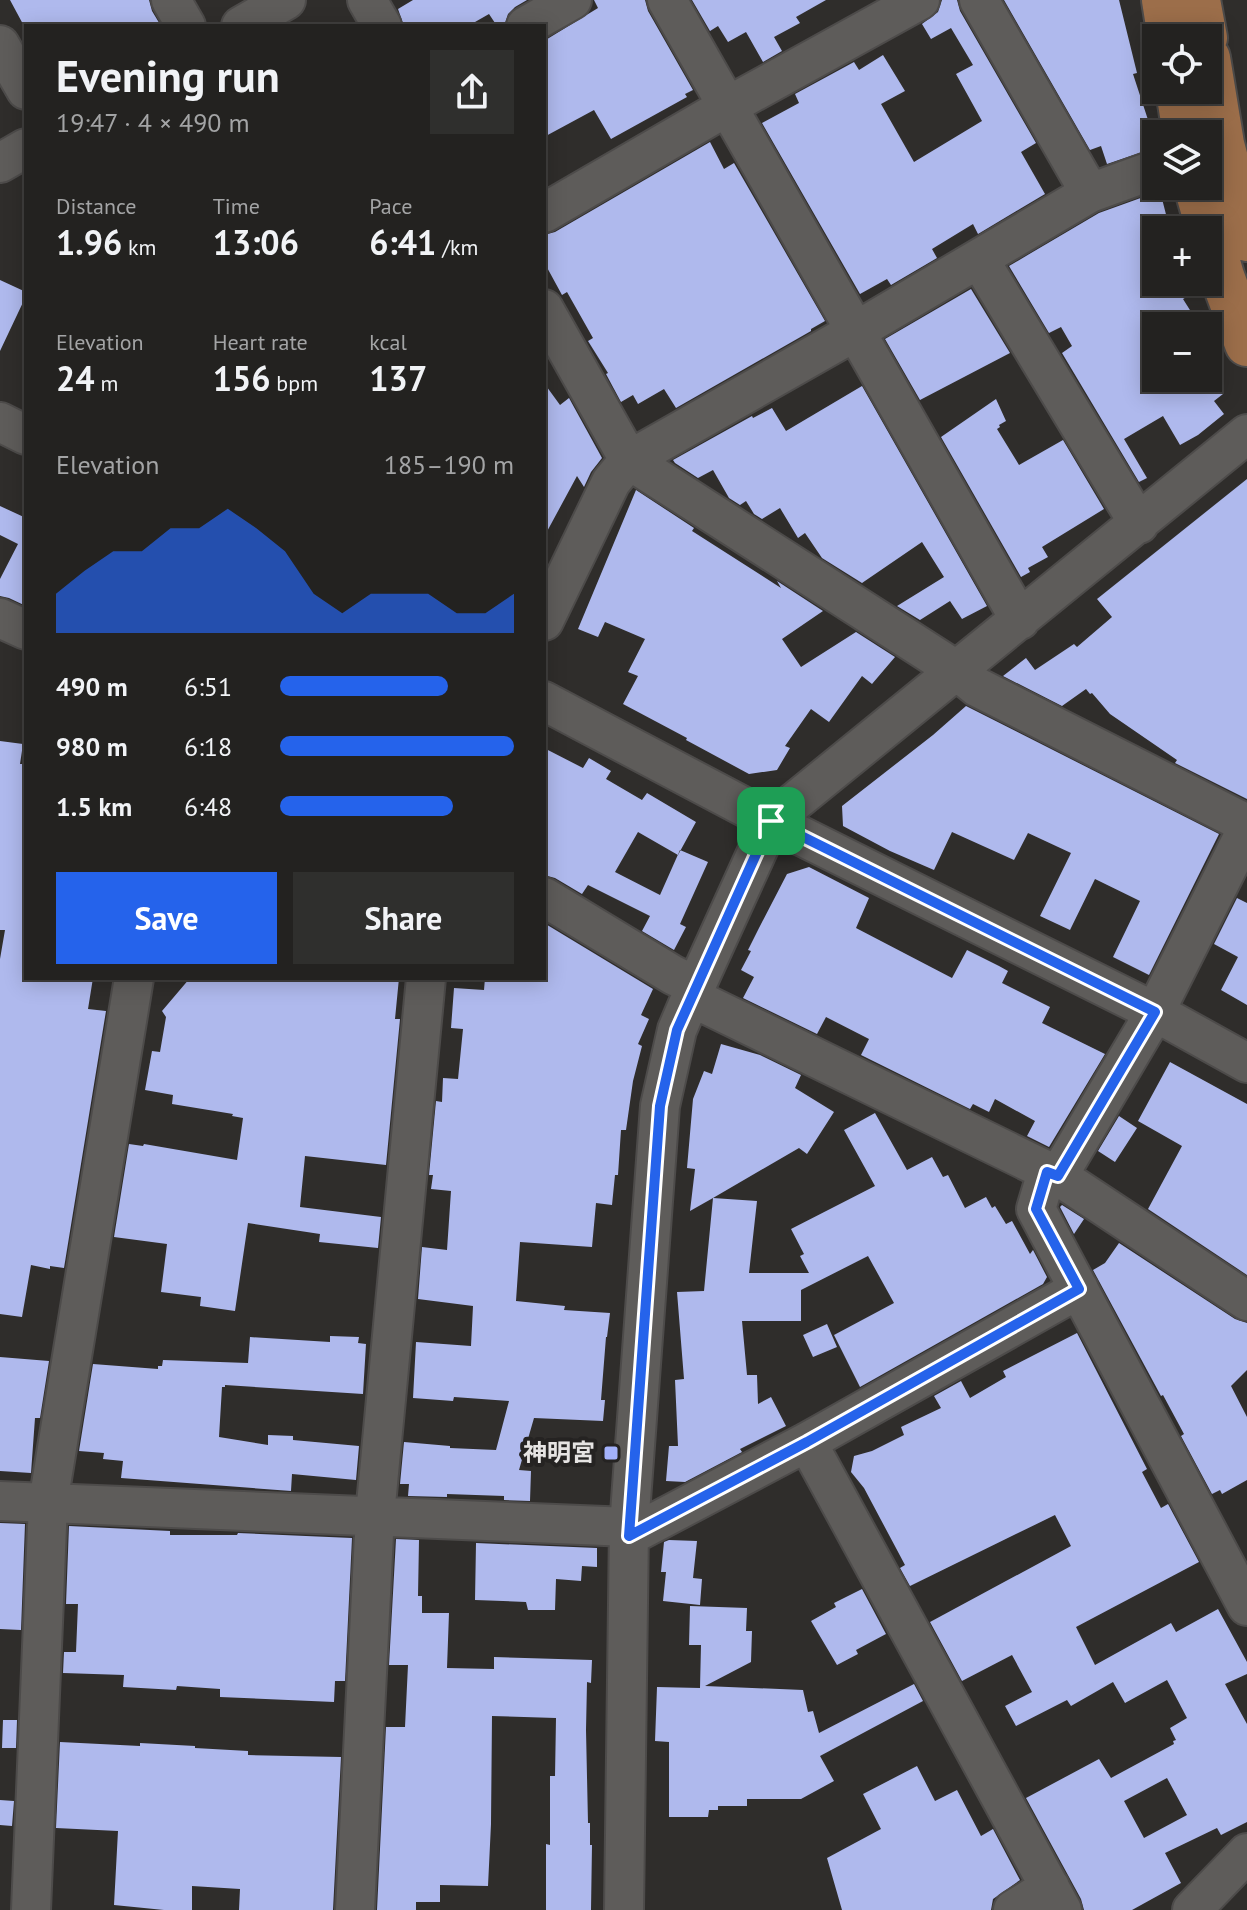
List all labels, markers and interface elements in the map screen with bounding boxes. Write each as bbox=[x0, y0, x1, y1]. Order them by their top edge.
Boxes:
map controls bbox=[1142, 24, 1222, 392]
button: locate bbox=[1142, 24, 1222, 104]
text: Evening run bbox=[56, 47, 280, 104]
button: share bbox=[430, 50, 514, 134]
text: 19:47 · 4 × 490 m bbox=[56, 106, 250, 139]
button: layers bbox=[1142, 120, 1222, 200]
text: Distance bbox=[56, 192, 137, 220]
text: Time bbox=[213, 192, 260, 220]
text: Pace bbox=[369, 192, 412, 220]
button: + bbox=[1142, 216, 1222, 296]
text: 1.96 bbox=[56, 220, 122, 264]
text: 13:06 bbox=[213, 220, 299, 264]
text: 6:41 bbox=[369, 220, 436, 264]
text: km bbox=[122, 233, 156, 261]
text: /km bbox=[436, 233, 478, 261]
button: − bbox=[1142, 312, 1222, 392]
text: Elevation bbox=[56, 328, 144, 356]
text: Heart rate bbox=[213, 328, 308, 356]
text: kcal bbox=[369, 328, 407, 356]
text: 24 bbox=[56, 356, 95, 400]
text: 156 bbox=[213, 356, 271, 400]
text: 137 bbox=[369, 356, 427, 400]
text: m bbox=[95, 369, 118, 397]
text: bpm bbox=[271, 369, 318, 397]
text: Elevation bbox=[56, 448, 160, 481]
text: 185–190 m bbox=[384, 448, 514, 481]
text: 490 m bbox=[56, 670, 128, 703]
text: 6:51 bbox=[184, 670, 232, 703]
text: 980 m bbox=[56, 730, 128, 763]
text: 6:18 bbox=[184, 730, 232, 763]
pin bbox=[737, 787, 805, 855]
text: 1.5 km bbox=[56, 790, 132, 823]
text: 6:48 bbox=[184, 790, 232, 823]
icon: arrive bbox=[749, 799, 793, 843]
button: Save bbox=[56, 872, 277, 964]
button: Share bbox=[293, 872, 514, 964]
place label: 神明宮 bbox=[523, 1437, 595, 1468]
marker: 神明宮 bbox=[602, 1444, 620, 1462]

